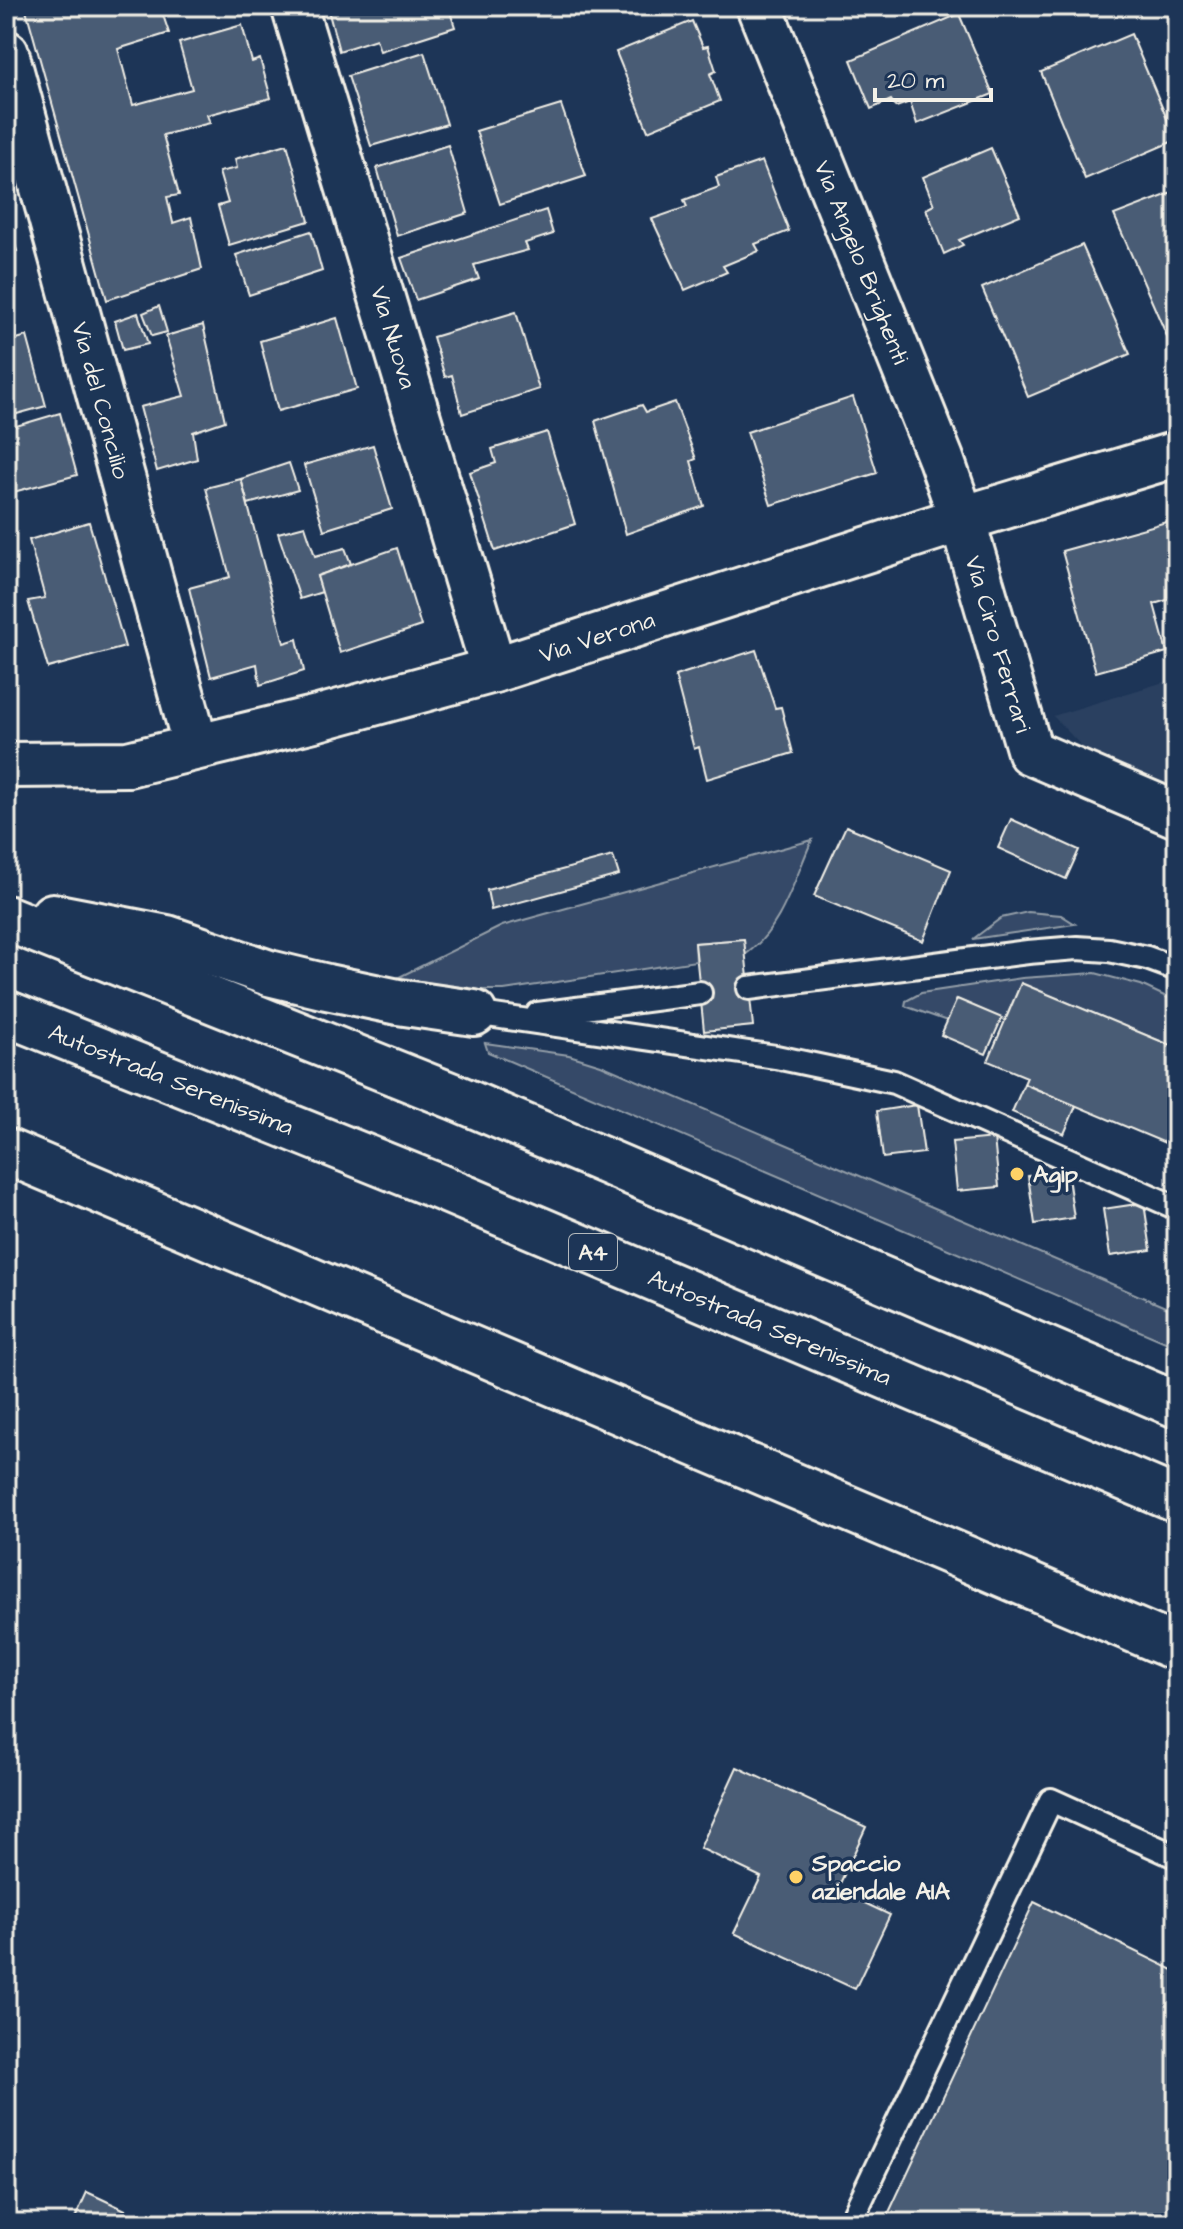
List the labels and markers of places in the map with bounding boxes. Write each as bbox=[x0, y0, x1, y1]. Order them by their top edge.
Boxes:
place label: Agip bbox=[1033, 1158, 1078, 1193]
marker: Agip bbox=[1008, 1165, 1026, 1183]
place label: Spaccio aziendale AIA bbox=[811, 1847, 951, 1909]
marker: Spaccio aziendale AIA bbox=[787, 1868, 805, 1886]

